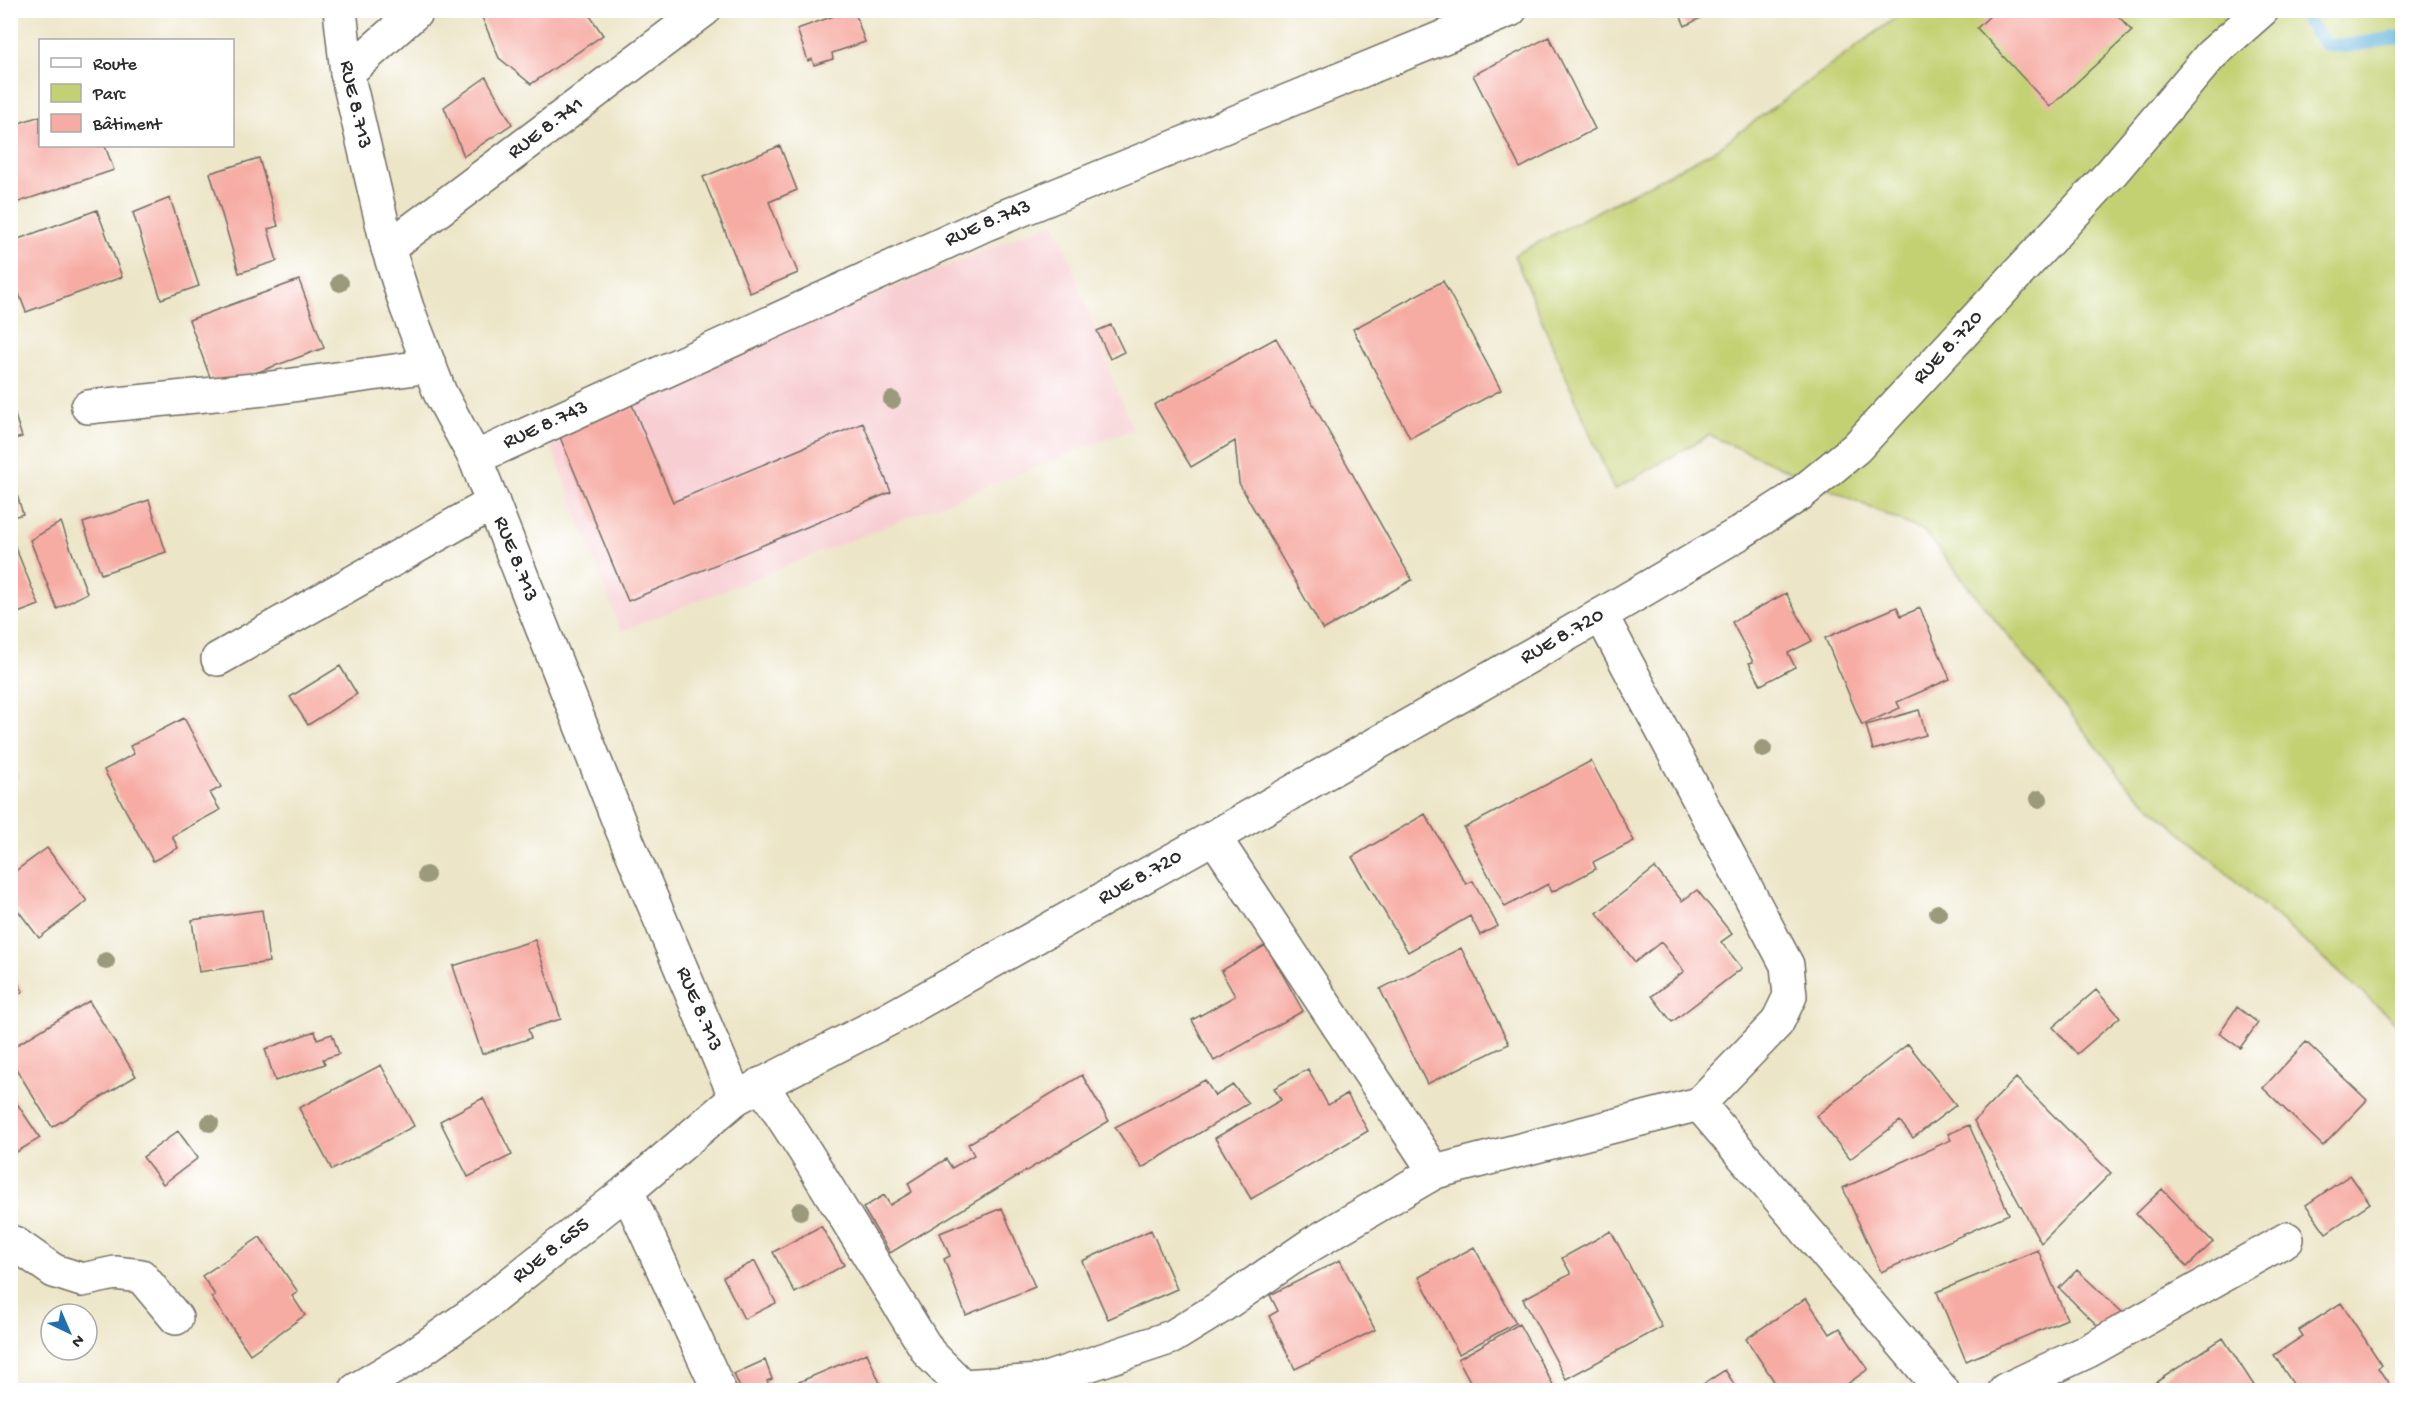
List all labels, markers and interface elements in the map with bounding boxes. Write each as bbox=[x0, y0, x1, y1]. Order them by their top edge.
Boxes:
legend bbox=[39, 39, 234, 147]
text: Route bbox=[93, 55, 138, 76]
street label: RUE 8.713 bbox=[333, 59, 377, 151]
text: Parc bbox=[92, 85, 126, 106]
street label: RUE 8.741 bbox=[503, 92, 589, 166]
text: Bâtiment bbox=[92, 115, 163, 136]
street label: RUE 8.743 bbox=[941, 194, 1035, 254]
street label: RUE 8.720 bbox=[1908, 305, 1989, 390]
street label: RUE 8.743 bbox=[499, 395, 593, 456]
street label: RUE 8.713 bbox=[487, 513, 543, 606]
street label: RUE 8.720 bbox=[1516, 603, 1609, 671]
street label: RUE 8.720 bbox=[1094, 844, 1187, 912]
street label: RUE 8.713 bbox=[669, 963, 727, 1055]
street label: RUE 8.655 bbox=[508, 1213, 595, 1290]
north arrow bbox=[39, 1302, 99, 1362]
text: N bbox=[66, 1330, 87, 1351]

